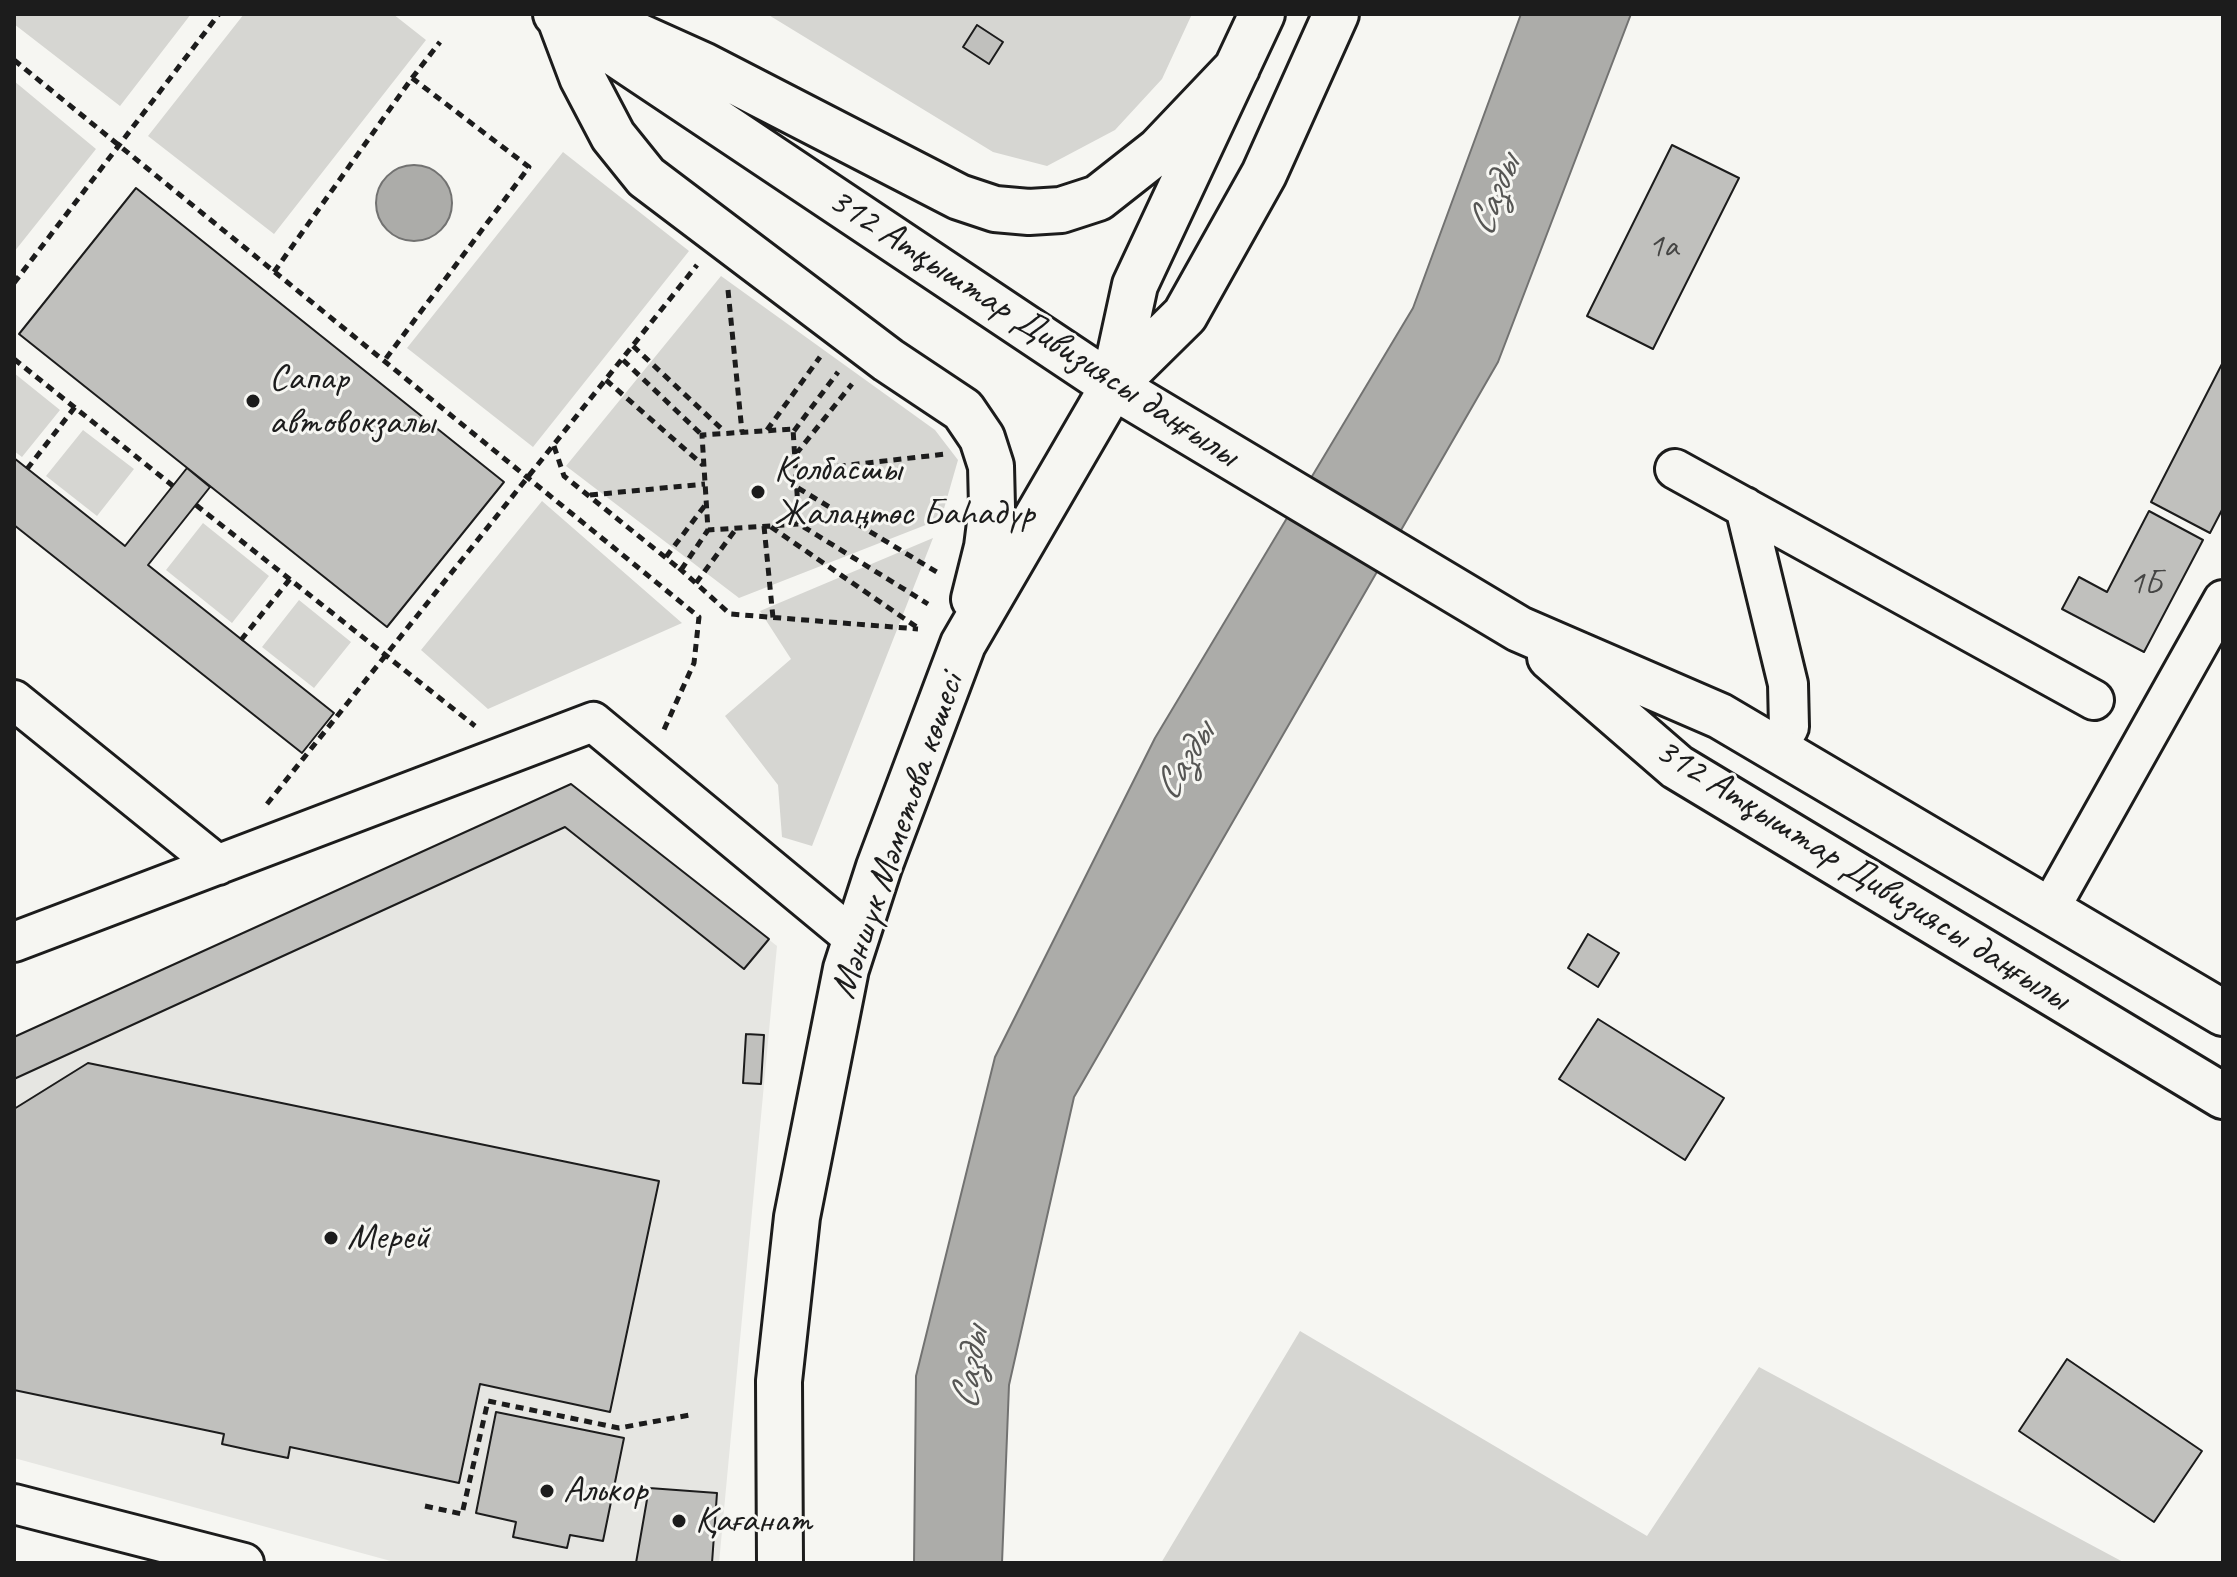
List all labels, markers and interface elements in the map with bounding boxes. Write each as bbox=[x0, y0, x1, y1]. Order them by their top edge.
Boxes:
water label: Сазды bbox=[1457, 149, 1533, 243]
street label: 312 Атқыштар Дивизиясы даңғылы bbox=[819, 178, 1247, 478]
house number: 1а bbox=[1648, 227, 1678, 267]
place label: Сапар автовокзалы bbox=[269, 356, 435, 446]
marker: Сапар автовокзалы bbox=[244, 392, 262, 410]
place label: Қолбасшы Жалаңтөс Баһадүр bbox=[774, 447, 1034, 536]
marker: Қолбасшы Жалаңтөс Баһадүр bbox=[749, 483, 767, 501]
house number: 1Б bbox=[2129, 564, 2161, 604]
street label: Мәншүк Мәметова көшесі bbox=[821, 668, 975, 1004]
water label: Сазды bbox=[1143, 715, 1227, 809]
street label: 312 Атқыштар Дивизиясы даңғылы bbox=[1646, 728, 2078, 1022]
place label: Мерей bbox=[347, 1215, 429, 1261]
marker: Мерей bbox=[322, 1229, 340, 1247]
water label: Сазды bbox=[942, 1325, 1000, 1413]
place label: Алькор bbox=[563, 1468, 647, 1514]
marker: Алькор bbox=[538, 1482, 556, 1500]
place label: Қағанат bbox=[695, 1498, 811, 1544]
marker: Қағанат bbox=[670, 1512, 688, 1530]

